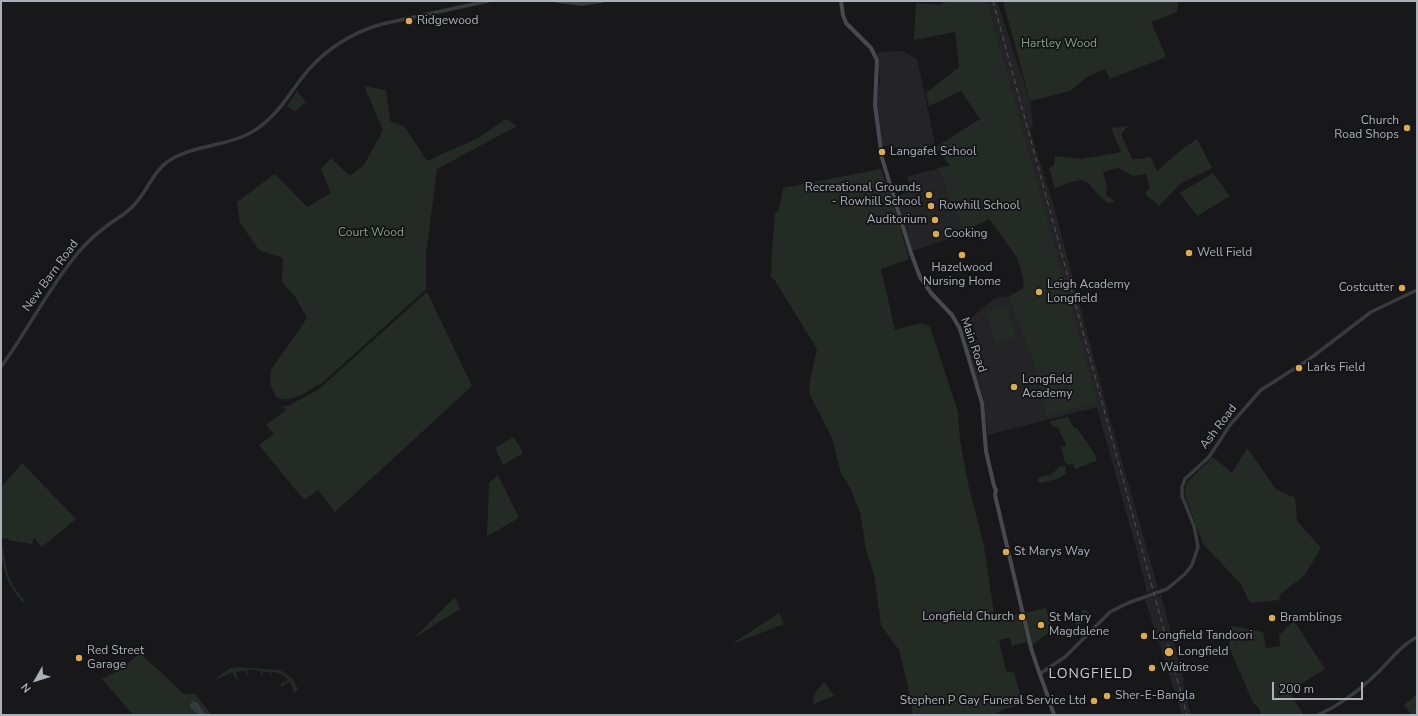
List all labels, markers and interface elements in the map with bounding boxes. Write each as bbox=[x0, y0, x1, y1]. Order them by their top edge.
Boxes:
place label: Ridgewood bbox=[417, 14, 478, 28]
marker: Ridgewood bbox=[404, 16, 414, 26]
park label: Hartley Wood bbox=[1021, 37, 1097, 51]
place label: Church Road Shops bbox=[1334, 114, 1399, 142]
marker: Church Road Shops bbox=[1402, 123, 1412, 133]
place label: Langafel School bbox=[890, 145, 977, 159]
marker: Langafel School bbox=[877, 147, 887, 157]
place label: Recreational Grounds - Rowhill School bbox=[805, 181, 921, 209]
marker: Recreational Grounds - Rowhill School bbox=[924, 190, 934, 200]
place label: Rowhill School bbox=[939, 199, 1020, 213]
marker: Rowhill School bbox=[926, 201, 936, 211]
place label: Auditorium bbox=[867, 213, 927, 227]
marker: Auditorium bbox=[930, 215, 940, 225]
park label: Court Wood bbox=[338, 226, 404, 240]
place label: Cooking bbox=[944, 227, 988, 241]
marker: Cooking bbox=[931, 229, 941, 239]
street label: New Barn Road bbox=[20, 237, 82, 315]
place label: Well Field bbox=[1197, 246, 1252, 260]
marker: Well Field bbox=[1184, 248, 1194, 258]
marker: Hazelwood Nursing Home bbox=[957, 250, 967, 260]
place label: Hazelwood Nursing Home bbox=[923, 261, 1001, 289]
place label: Leigh Academy Longfield bbox=[1047, 278, 1130, 306]
place label: Costcutter bbox=[1339, 281, 1394, 295]
marker: Costcutter bbox=[1397, 283, 1407, 293]
marker: Leigh Academy Longfield bbox=[1034, 287, 1044, 297]
street label: Main Road bbox=[957, 316, 989, 374]
place label: Larks Field bbox=[1307, 361, 1365, 375]
marker: Larks Field bbox=[1294, 363, 1304, 373]
place label: Longfield Academy bbox=[1022, 373, 1073, 401]
marker: Longfield Academy bbox=[1009, 382, 1019, 392]
street label: Ash Road bbox=[1198, 402, 1240, 452]
place label: St Marys Way bbox=[1014, 545, 1090, 559]
marker: St Marys Way bbox=[1001, 547, 1011, 557]
place label: Longfield Church bbox=[922, 610, 1014, 624]
place label: St Mary Magdalene bbox=[1049, 611, 1109, 639]
place label: Bramblings bbox=[1280, 611, 1342, 625]
marker: Longfield Church bbox=[1017, 612, 1027, 622]
marker: Bramblings bbox=[1267, 613, 1277, 623]
marker: St Mary Magdalene bbox=[1036, 620, 1046, 630]
place label: Longfield Tandoori bbox=[1152, 629, 1253, 643]
marker: Longfield Tandoori bbox=[1139, 631, 1149, 641]
place label: Red Street Garage bbox=[87, 644, 144, 672]
place label: Longfield bbox=[1178, 645, 1229, 659]
marker: Longfield bbox=[1163, 646, 1175, 658]
marker: Red Street Garage bbox=[74, 653, 84, 663]
north arrow bbox=[16, 660, 56, 700]
place label: Waitrose bbox=[1160, 661, 1209, 675]
marker: Waitrose bbox=[1147, 663, 1157, 673]
district label: LONGFIELD bbox=[1049, 667, 1133, 683]
scale bar bbox=[1274, 674, 1365, 700]
text: N bbox=[18, 680, 35, 696]
text: 200 m bbox=[1279, 681, 1314, 697]
place label: Sher-E-Bangla bbox=[1115, 689, 1195, 703]
marker: Sher-E-Bangla bbox=[1102, 691, 1112, 701]
place label: Stephen P Gay Funeral Service Ltd bbox=[900, 694, 1086, 708]
marker: Stephen P Gay Funeral Service Ltd bbox=[1089, 696, 1099, 706]

